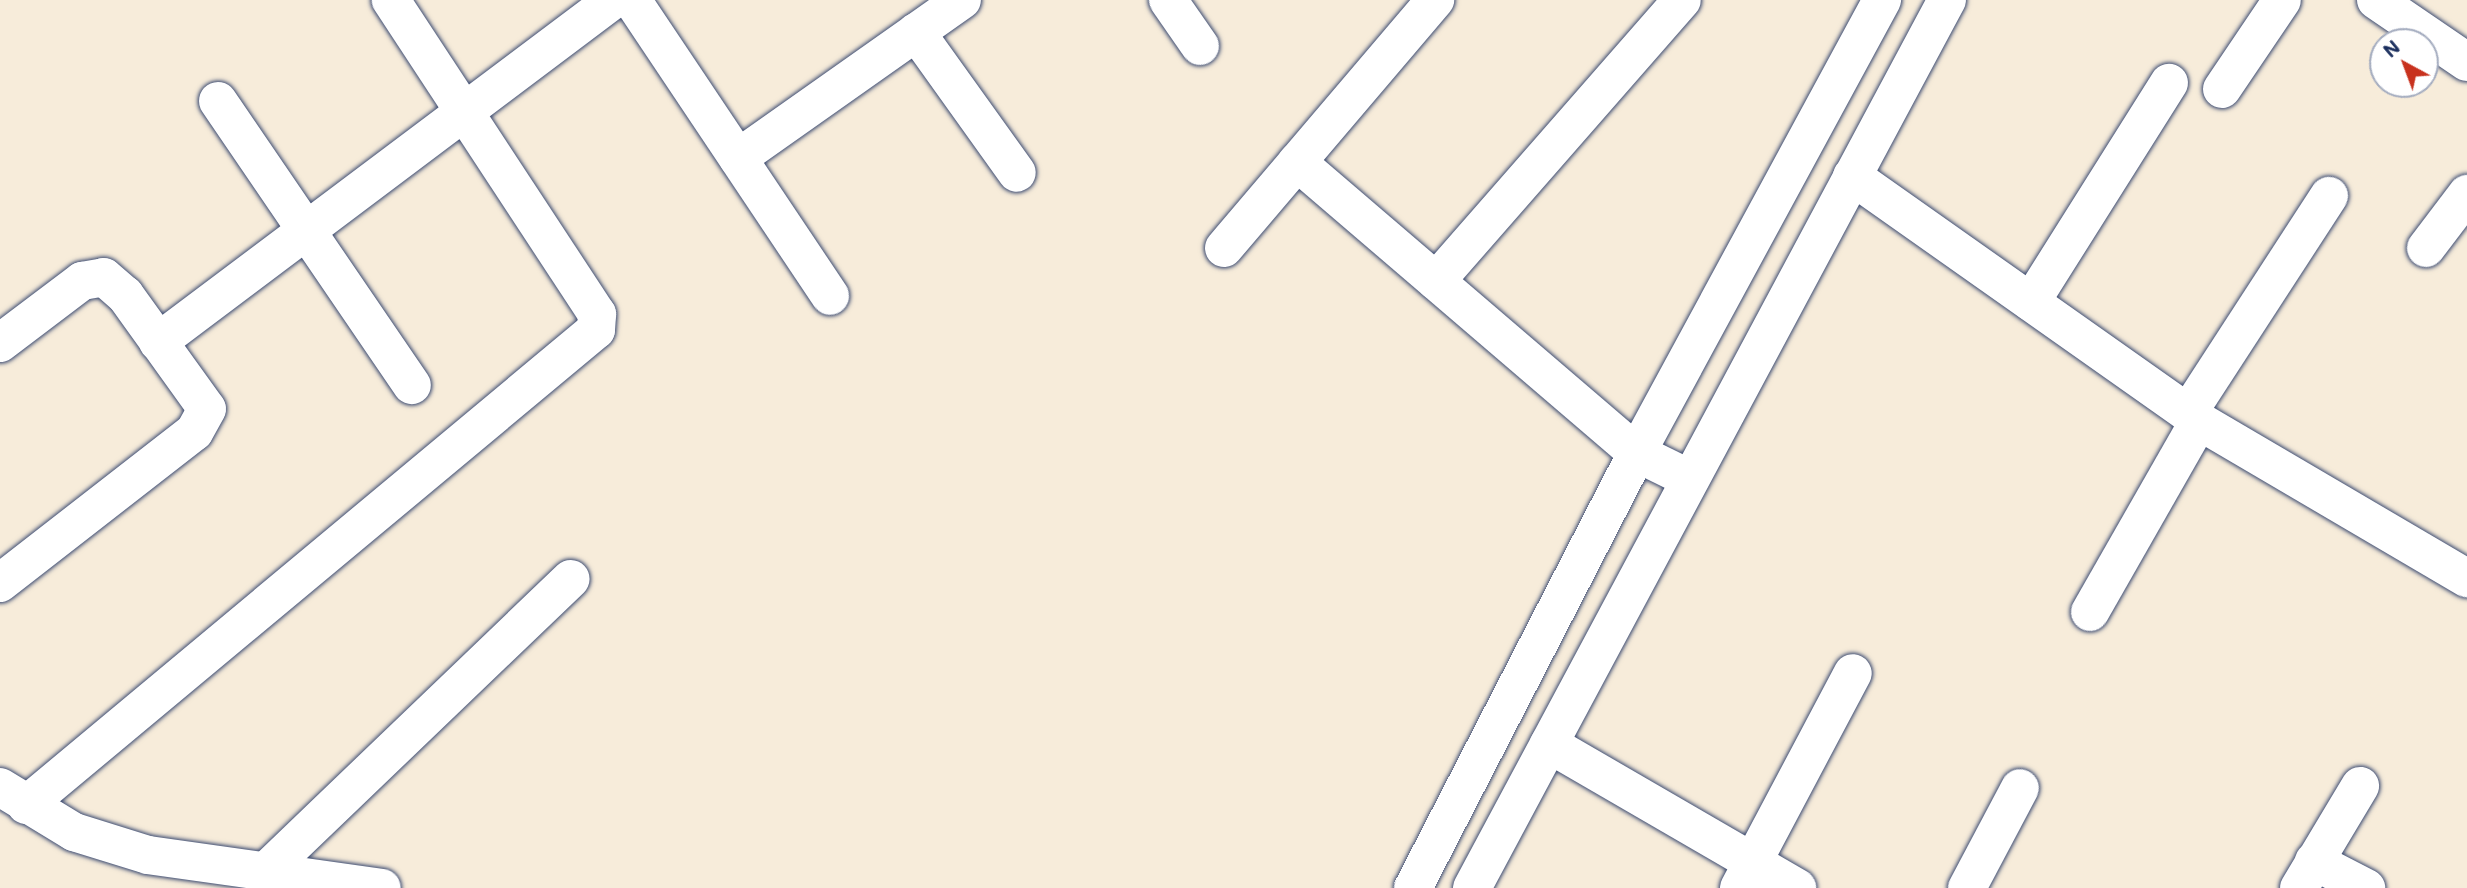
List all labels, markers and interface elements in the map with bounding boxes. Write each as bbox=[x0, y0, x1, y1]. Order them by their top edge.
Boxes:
north arrow bbox=[2369, 28, 2439, 98]
text: N bbox=[2378, 34, 2405, 62]

